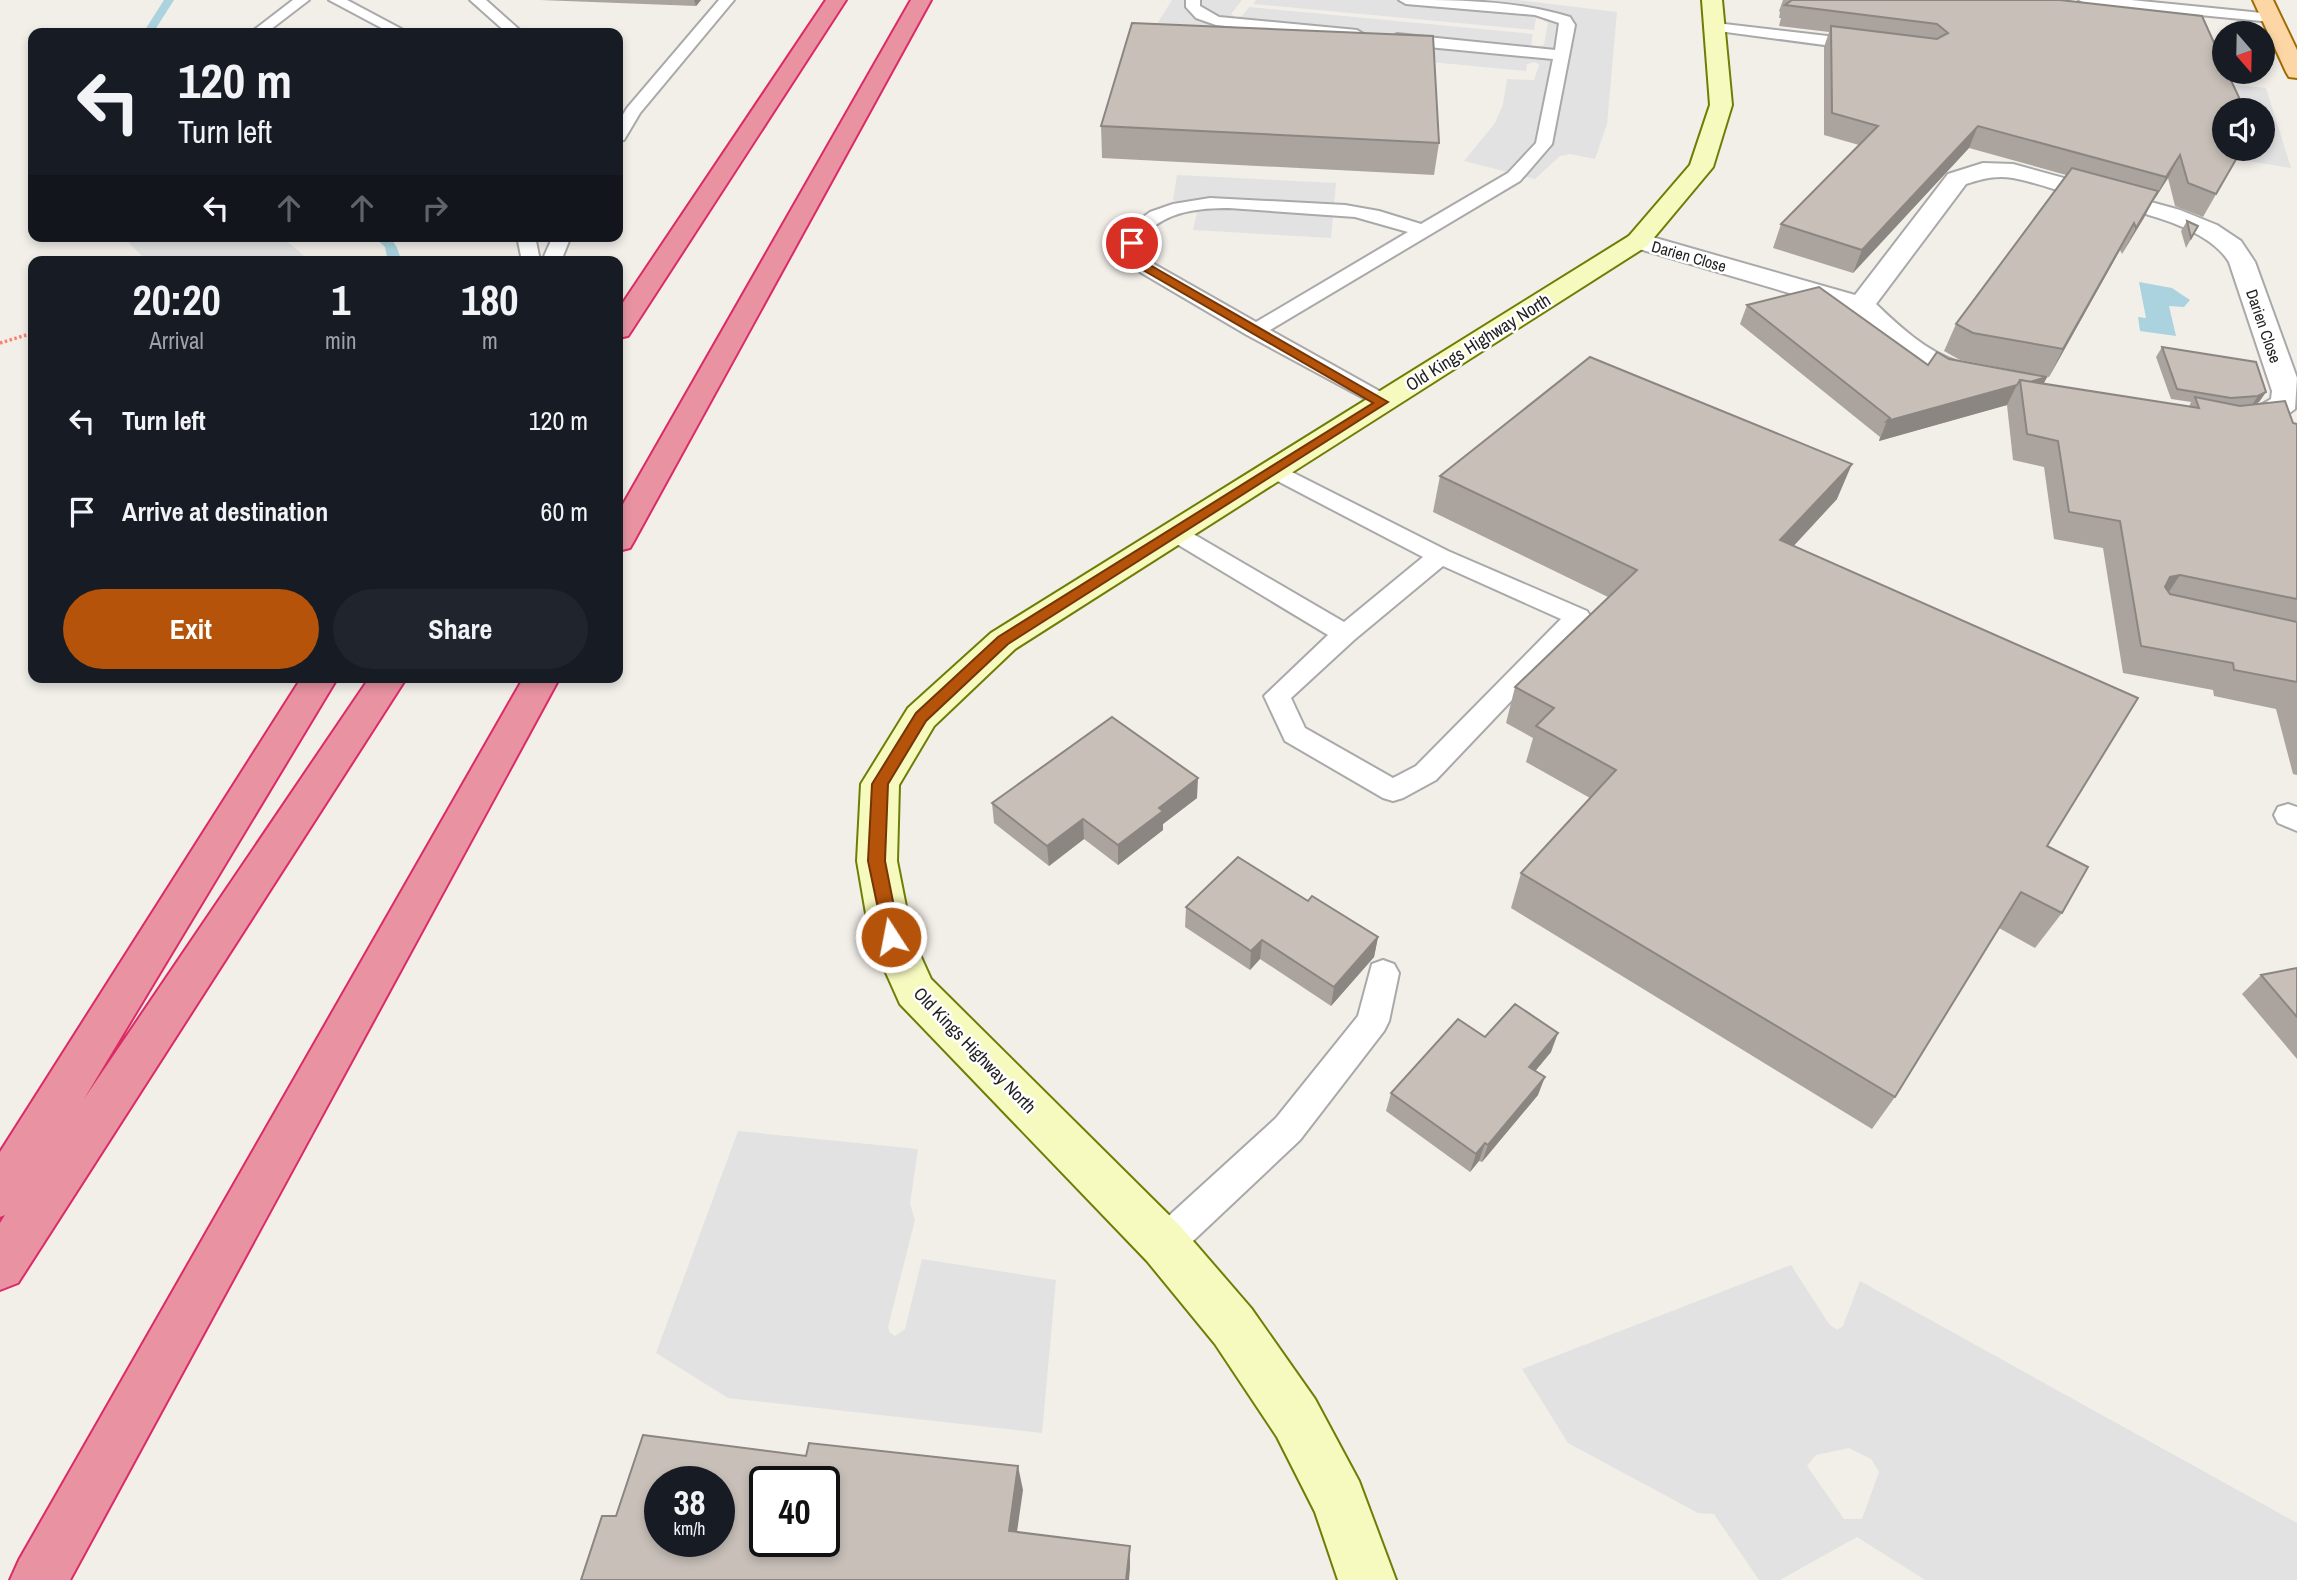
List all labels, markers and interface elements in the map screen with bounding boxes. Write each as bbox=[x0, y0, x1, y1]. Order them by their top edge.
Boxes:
north arrow bbox=[2212, 21, 2275, 84]
map controls bbox=[2212, 21, 2275, 161]
text: 120 m bbox=[178, 47, 292, 113]
icon: left bbox=[63, 56, 154, 147]
button: sound bbox=[2212, 98, 2275, 161]
text: Turn left bbox=[178, 110, 272, 153]
icon: left bbox=[197, 189, 235, 227]
icon: ahead bbox=[270, 189, 308, 227]
icon: ahead bbox=[343, 189, 381, 227]
icon: right bbox=[416, 189, 454, 227]
pin bbox=[1102, 213, 1162, 273]
icon: arrive bbox=[1113, 224, 1151, 262]
street label: Darien Close bbox=[1649, 235, 1729, 277]
text: 20:20 bbox=[133, 272, 221, 328]
text: 1 bbox=[331, 272, 350, 328]
text: 180 bbox=[461, 272, 519, 328]
street label: Darien Close bbox=[2241, 286, 2287, 366]
street label: Old Kings Highway North bbox=[1401, 287, 1555, 397]
text: Arrival bbox=[149, 325, 204, 356]
text: min bbox=[325, 325, 357, 356]
text: m bbox=[482, 325, 498, 356]
icon: left bbox=[63, 402, 101, 440]
text: Turn left bbox=[122, 403, 206, 438]
text: 120 m bbox=[529, 403, 588, 438]
icon: arrive bbox=[63, 493, 101, 531]
text: Arrive at destination bbox=[122, 494, 328, 529]
text: 60 m bbox=[541, 494, 588, 529]
button: Exit bbox=[63, 589, 319, 669]
button: Share bbox=[333, 589, 588, 669]
position arrow bbox=[854, 900, 928, 974]
street label: Old Kings Highway North bbox=[908, 981, 1042, 1119]
speed limit sign: 40 bbox=[749, 1466, 840, 1557]
text: 38 bbox=[674, 1479, 705, 1526]
text: km/h bbox=[674, 1516, 706, 1541]

